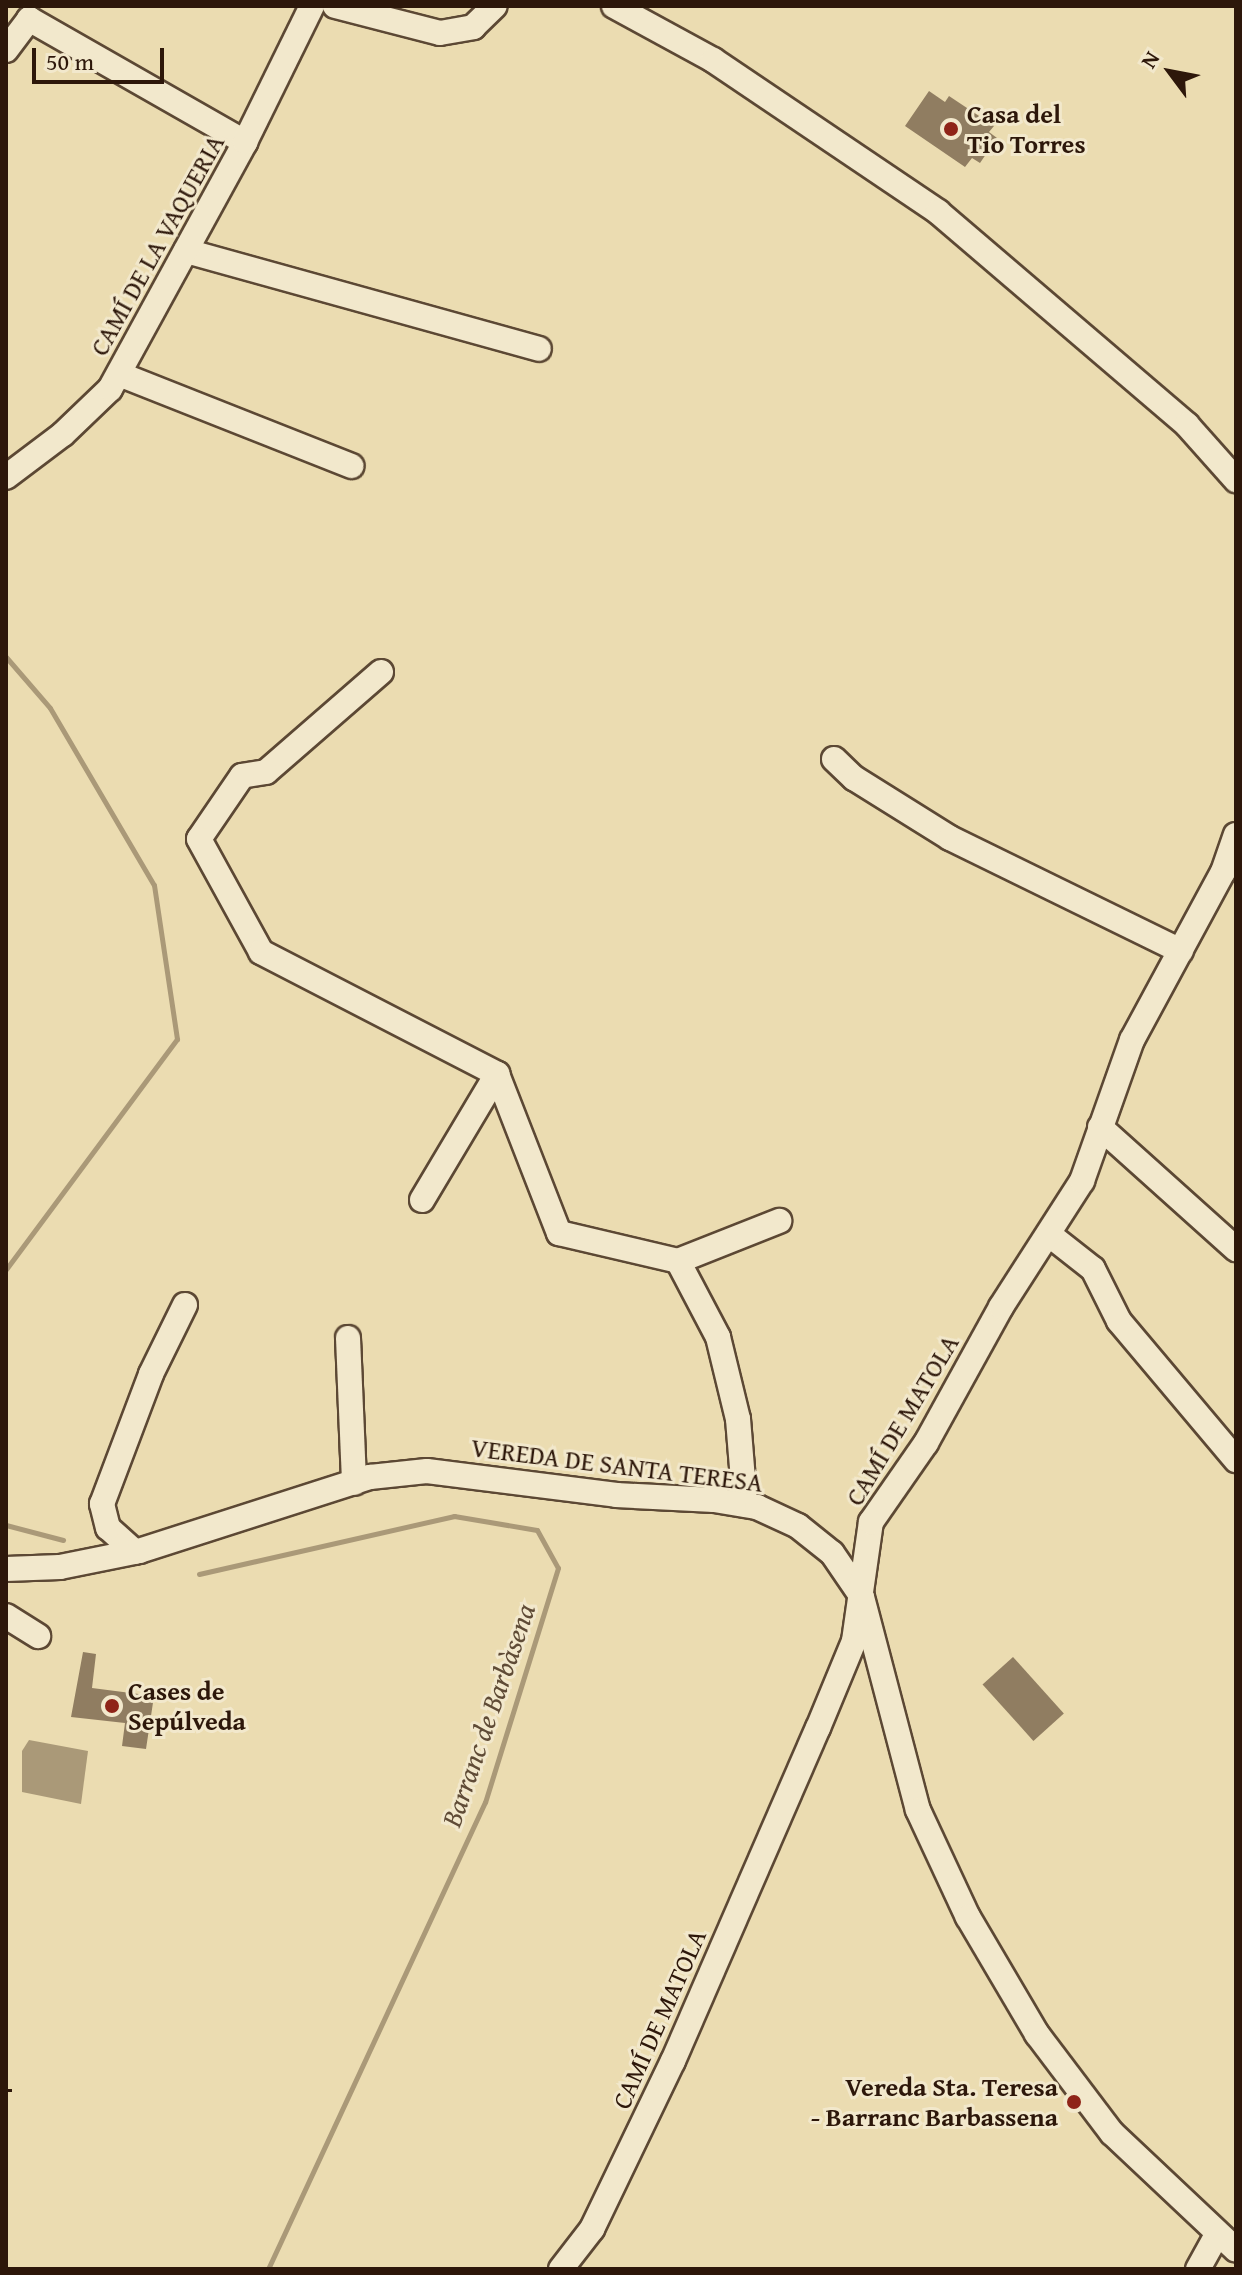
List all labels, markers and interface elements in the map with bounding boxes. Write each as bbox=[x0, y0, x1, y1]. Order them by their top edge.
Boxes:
scale bar bbox=[36, 32, 168, 82]
north arrow bbox=[1130, 32, 1210, 112]
text: 50 m bbox=[46, 44, 94, 79]
text: N bbox=[1132, 45, 1167, 74]
place label: Casa del Tio Torres bbox=[967, 98, 1086, 160]
marker: Casa del Tio Torres bbox=[942, 120, 960, 138]
street label: CAMÍ DE LA VAQUERIA bbox=[83, 129, 231, 361]
street label: CAMÍ DE MATOLA bbox=[839, 1329, 965, 1511]
street label: VEREDA DE SANTA TERESA bbox=[469, 1432, 765, 1498]
water label: Barranc de Barbàsena bbox=[434, 1599, 542, 1831]
place label: Cases de Sepúlveda bbox=[128, 1675, 246, 1736]
marker: Cases de Sepúlveda bbox=[103, 1697, 121, 1715]
street label: CAMÍ DE MATOLA bbox=[605, 1924, 713, 2114]
place label: Vereda Sta. Teresa - Barranc Barbassena bbox=[811, 2071, 1058, 2132]
marker: Vereda Sta. Teresa - Barranc Barbassena bbox=[1065, 2093, 1083, 2111]

